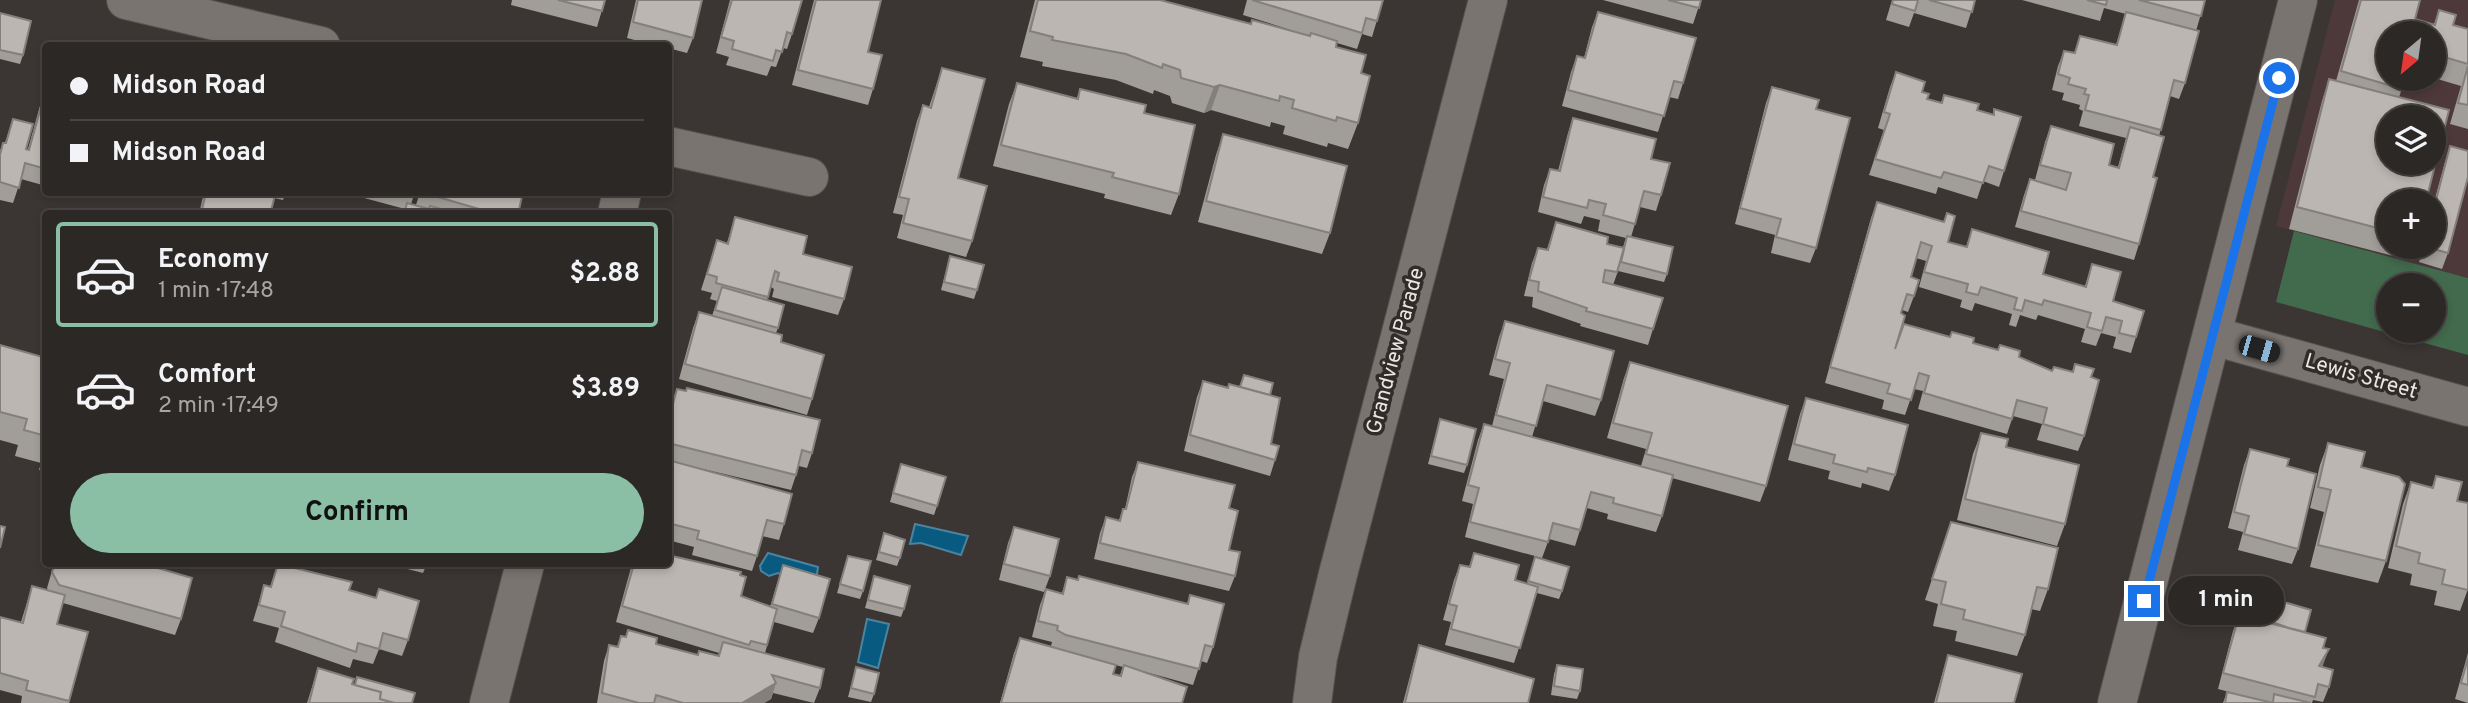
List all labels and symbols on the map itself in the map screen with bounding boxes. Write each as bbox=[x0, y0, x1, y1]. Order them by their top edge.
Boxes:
north arrow bbox=[2376, 21, 2446, 91]
route start bbox=[2263, 62, 2295, 94]
street label: Grandview Parade bbox=[1361, 265, 1431, 437]
car bbox=[2236, 333, 2283, 365]
street label: Lewis Street bbox=[2302, 348, 2420, 406]
callout: 1 min bbox=[2168, 576, 2284, 626]
route end bbox=[2128, 585, 2160, 617]

